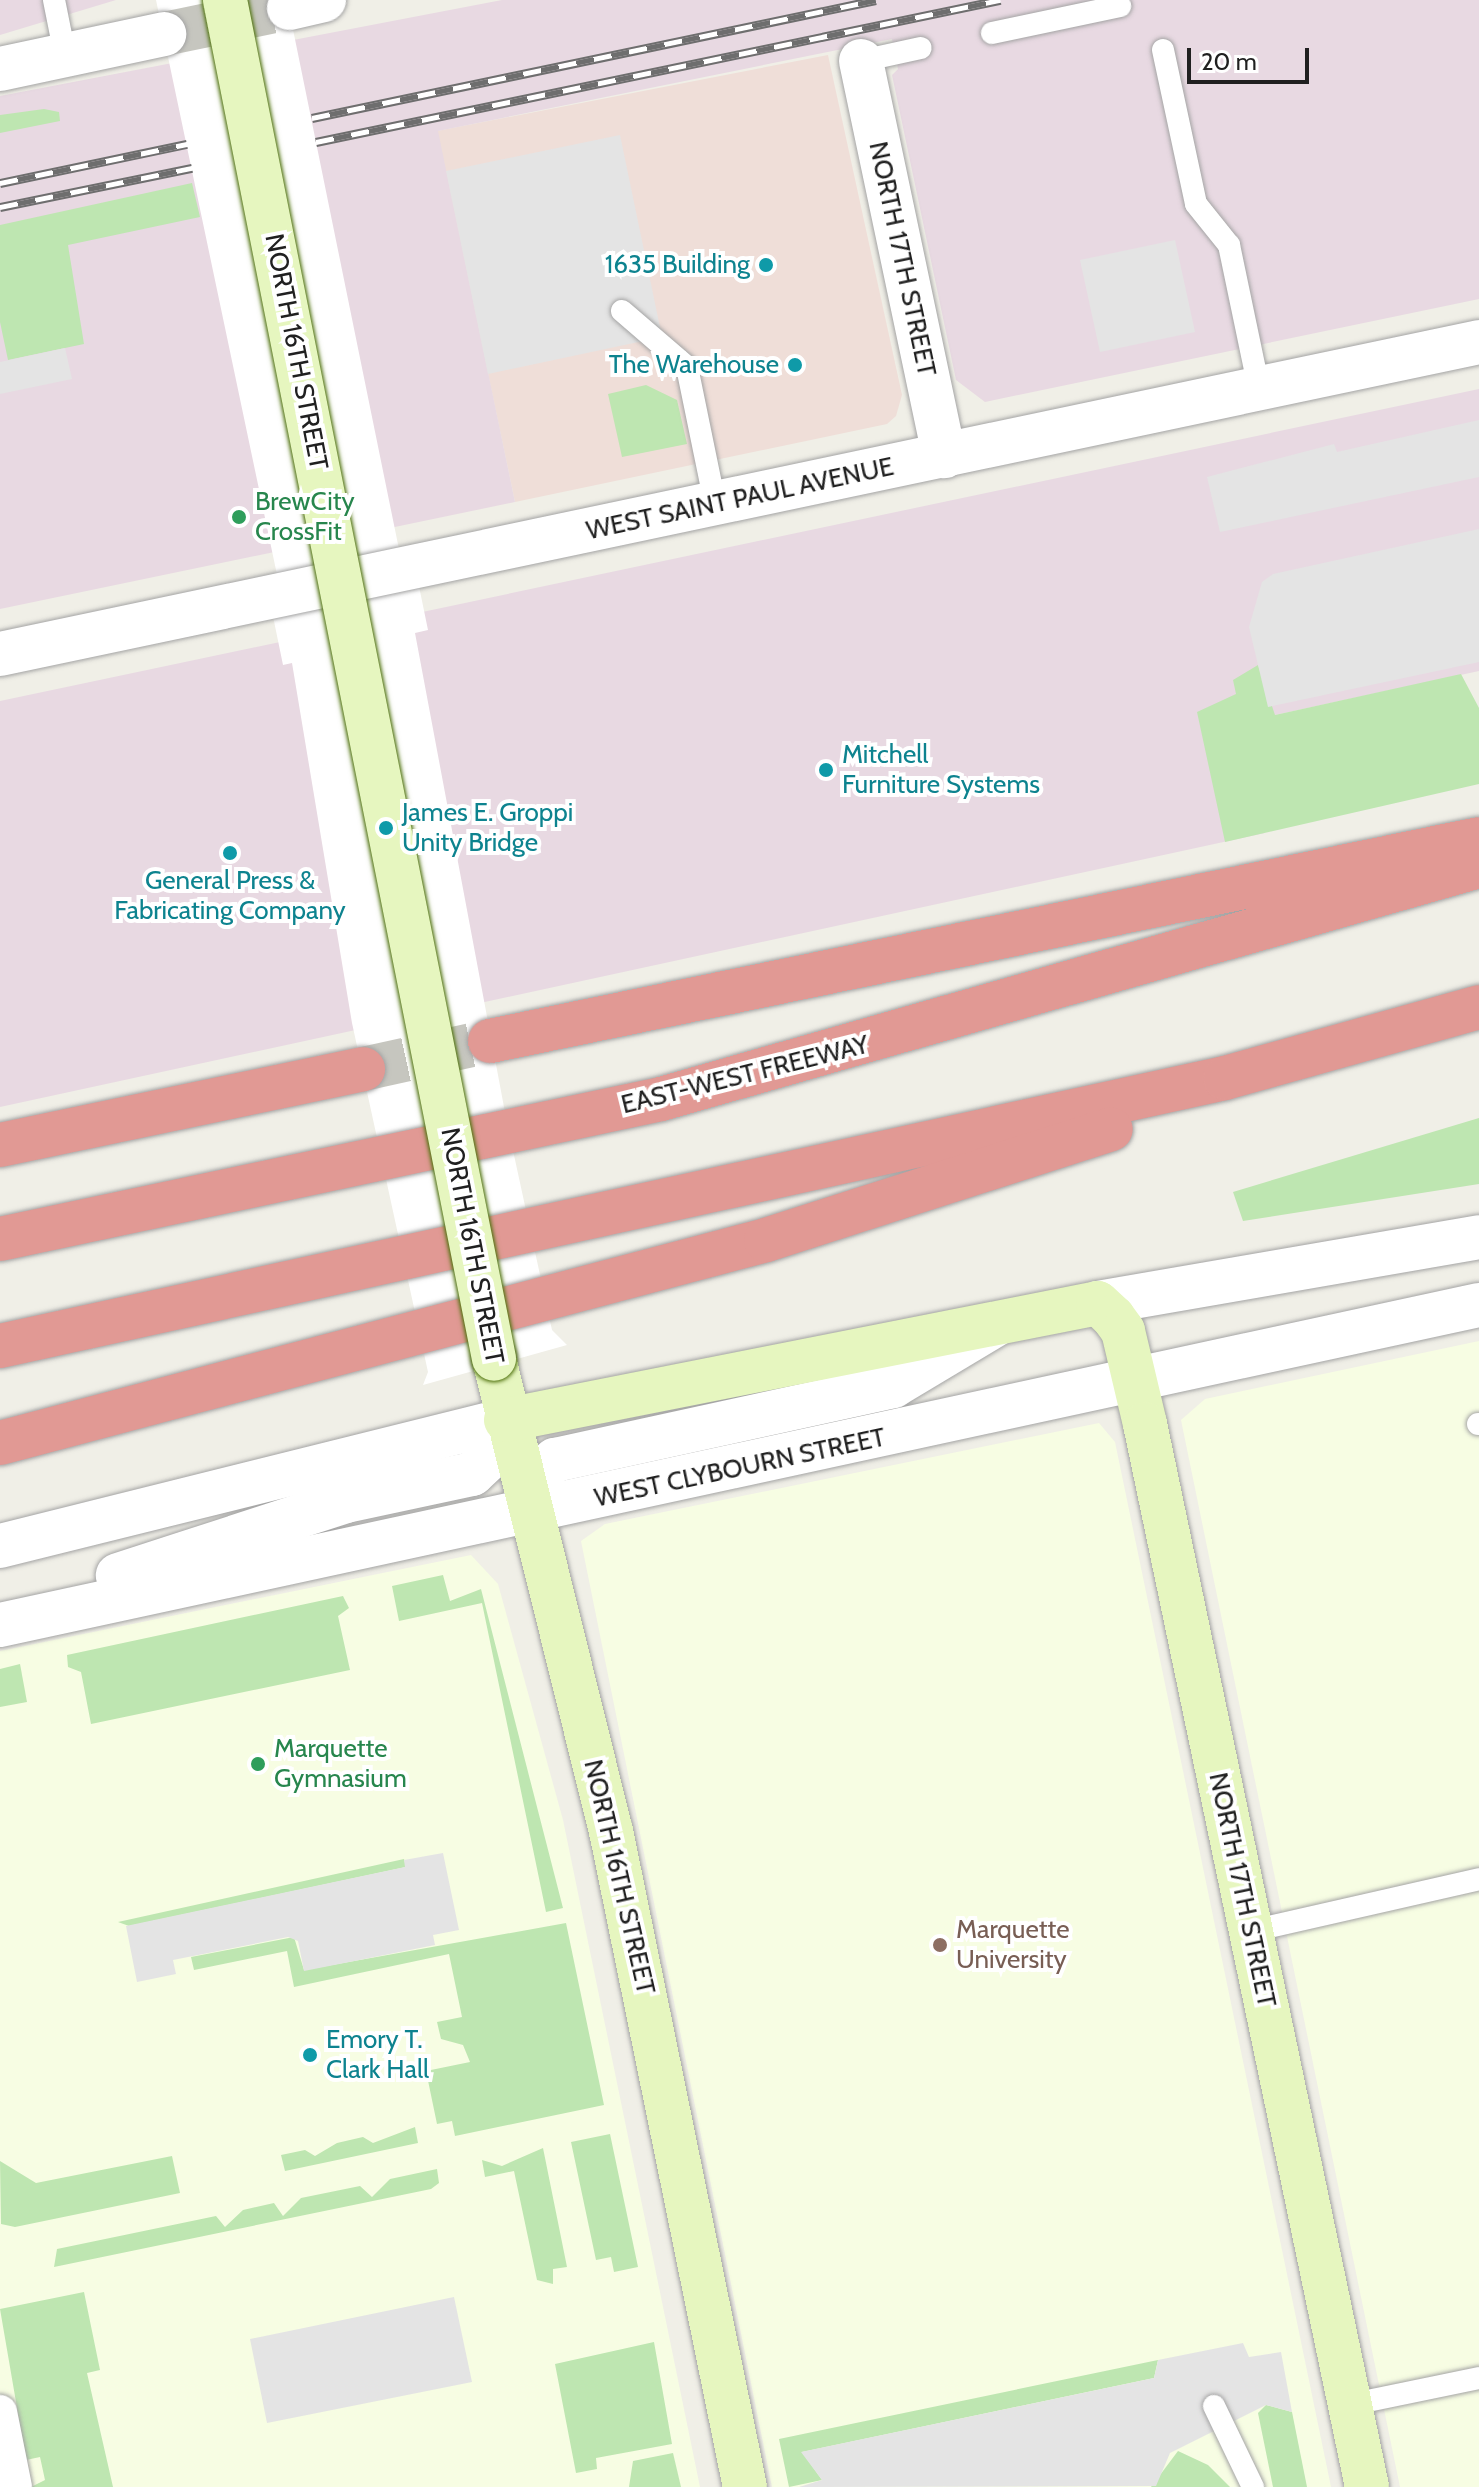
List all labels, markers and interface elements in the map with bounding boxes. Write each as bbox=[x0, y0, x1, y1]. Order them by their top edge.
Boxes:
scale bar bbox=[1191, 32, 1313, 82]
text: 20 m bbox=[1201, 47, 1257, 76]
street label: NORTH 17TH STREET bbox=[862, 139, 942, 379]
street label: NORTH 16TH STREET bbox=[258, 231, 334, 473]
place label: 1635 Building bbox=[605, 249, 750, 281]
marker: 1635 Building bbox=[757, 256, 775, 274]
place label: The Warehouse bbox=[609, 349, 779, 381]
marker: The Warehouse bbox=[786, 356, 804, 374]
street label: WEST SAINT PAUL AVENUE bbox=[583, 451, 897, 547]
place label: BrewCity CrossFit bbox=[255, 486, 355, 548]
marker: BrewCity CrossFit bbox=[230, 508, 248, 526]
place label: Mitchell Furniture Systems bbox=[842, 739, 1040, 800]
marker: Mitchell Furniture Systems bbox=[817, 761, 835, 779]
place label: James E. Groppi Unity Bridge bbox=[402, 797, 573, 858]
marker: James E. Groppi Unity Bridge bbox=[377, 819, 395, 837]
marker: General Press & Fabricating Company bbox=[221, 844, 239, 862]
place label: General Press & Fabricating Company bbox=[114, 865, 346, 926]
street label: EAST-WEST FREEWAY bbox=[618, 1029, 872, 1121]
street label: NORTH 16TH STREET bbox=[434, 1125, 510, 1367]
street label: WEST CLYBOURN STREET bbox=[592, 1422, 888, 1514]
place label: Marquette Gymnasium bbox=[274, 1733, 407, 1794]
marker: Marquette Gymnasium bbox=[249, 1755, 267, 1773]
street label: NORTH 16TH STREET bbox=[577, 1757, 661, 1997]
street label: NORTH 17TH STREET bbox=[1202, 1770, 1282, 2010]
place label: Marquette University bbox=[956, 1914, 1069, 1976]
marker: Marquette University bbox=[931, 1936, 949, 1954]
place label: Emory T. Clark Hall bbox=[326, 2024, 429, 2086]
marker: Emory T. Clark Hall bbox=[301, 2046, 319, 2064]

